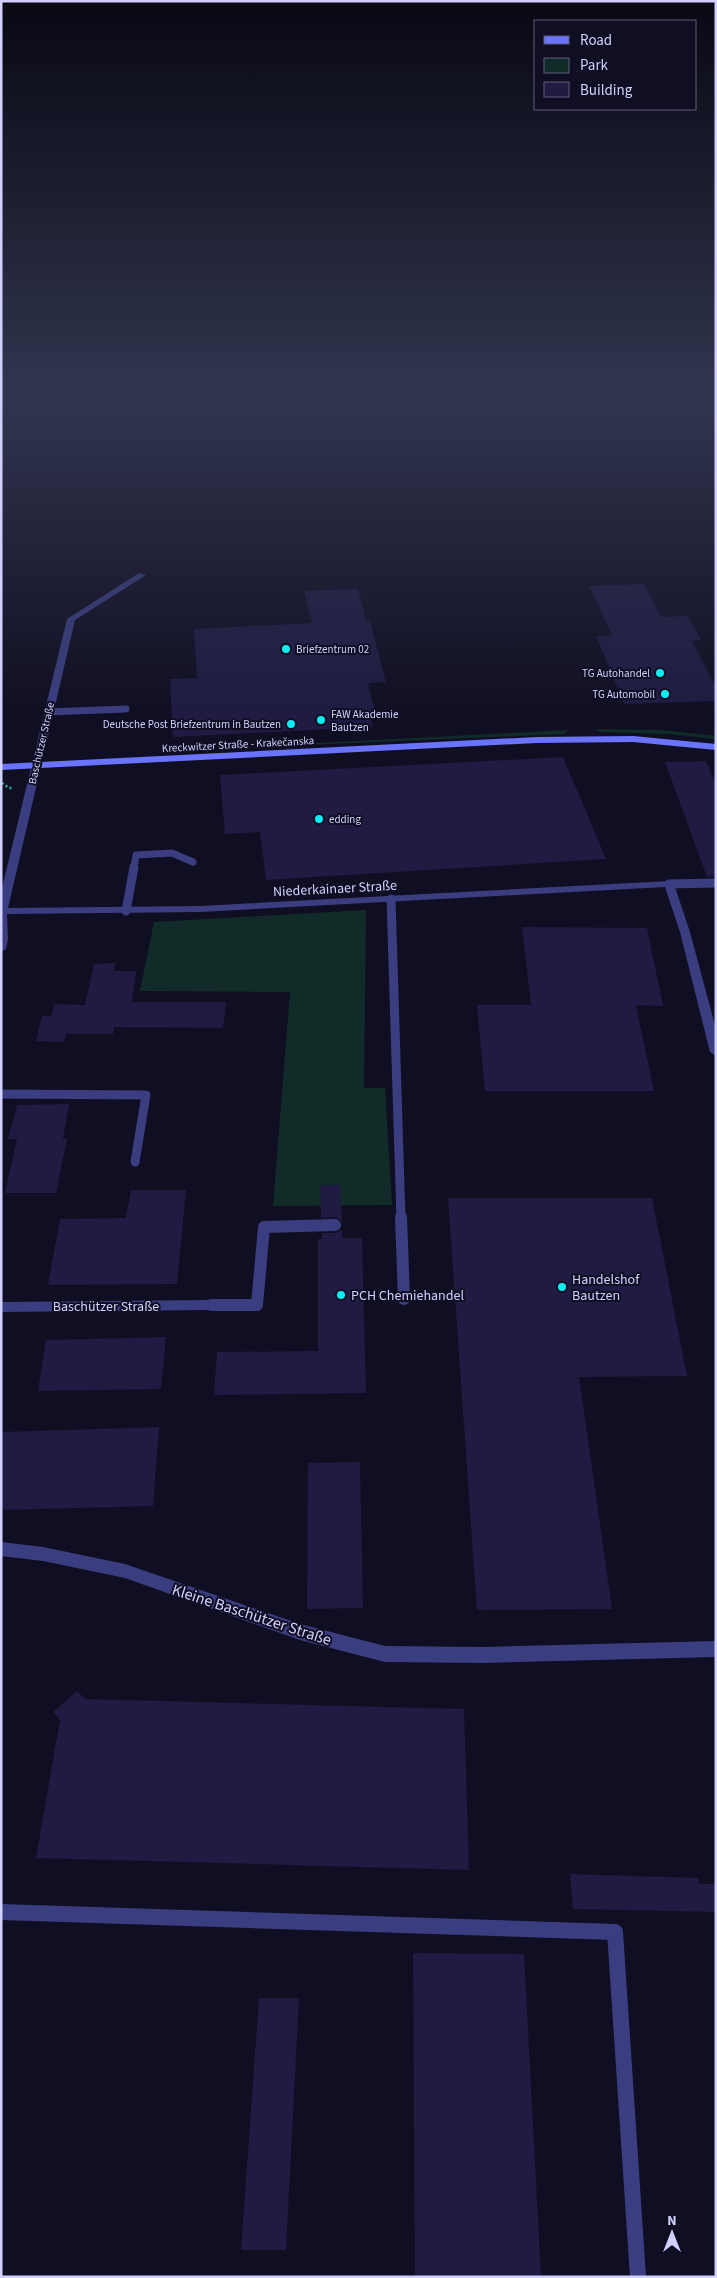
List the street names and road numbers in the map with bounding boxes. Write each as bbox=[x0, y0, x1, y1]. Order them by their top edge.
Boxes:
street label: Baschützer Straße bbox=[25, 700, 58, 786]
street label: Kreckwitzer Straße - Krakečanska bbox=[161, 733, 315, 756]
street label: Niederkainaer Straße bbox=[273, 876, 398, 902]
street label: Baschützer Straße bbox=[53, 1297, 159, 1317]
street label: Kleine Baschützer Straße bbox=[169, 1579, 334, 1651]

